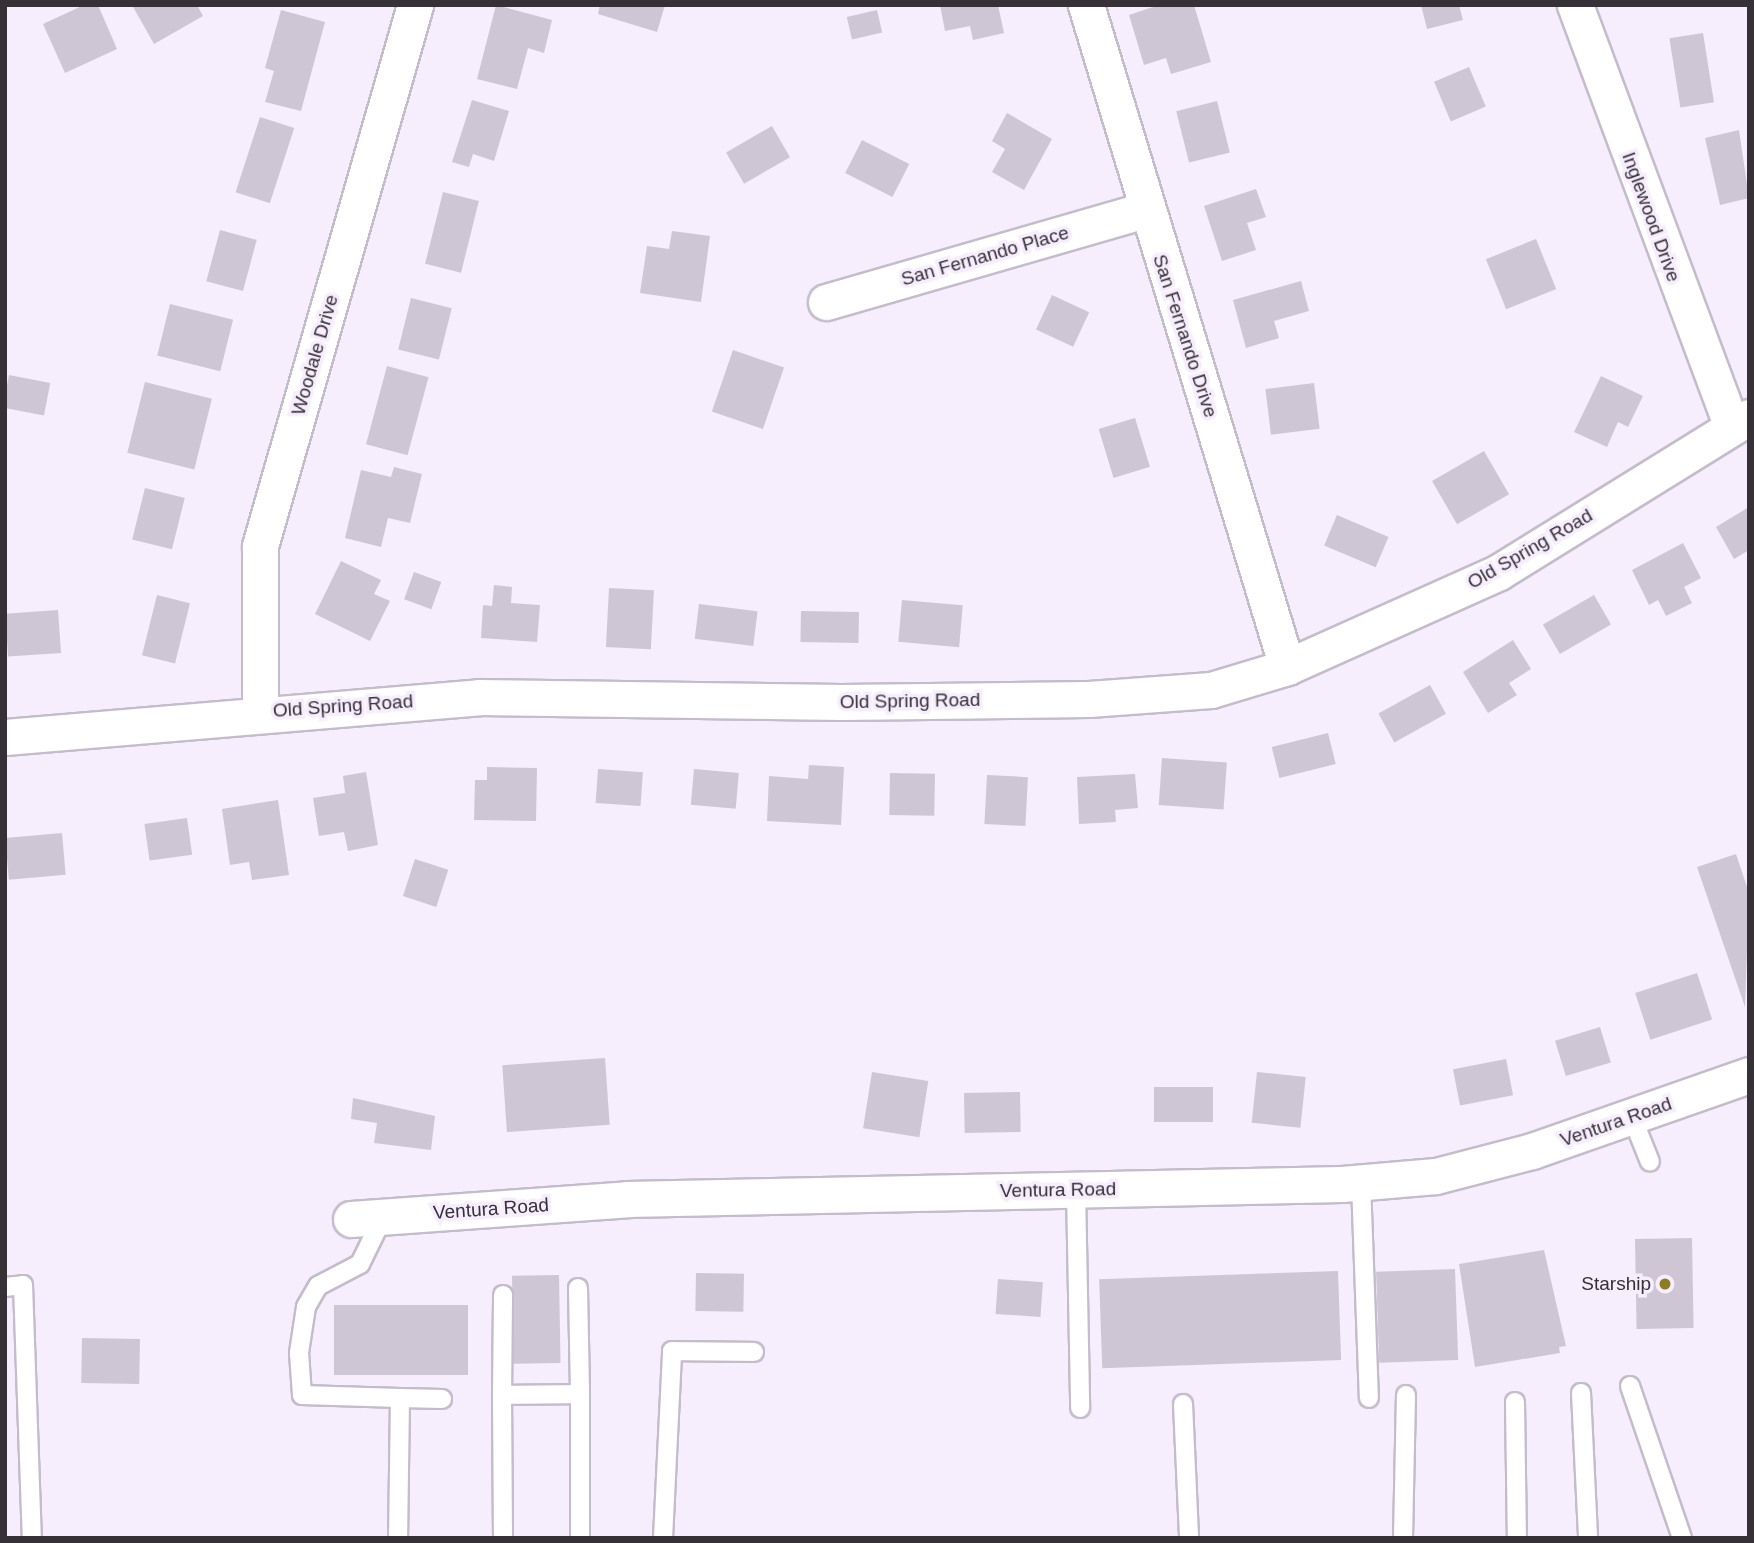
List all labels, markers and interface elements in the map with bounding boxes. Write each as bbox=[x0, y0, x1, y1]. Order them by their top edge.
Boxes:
street label: Inglewood Drive bbox=[1617, 149, 1685, 285]
street label: San Fernando Place bbox=[899, 221, 1071, 291]
street label: San Fernando Drive bbox=[1148, 252, 1222, 420]
street label: Woodale Drive bbox=[287, 292, 343, 418]
street label: Old Spring Road bbox=[1463, 504, 1597, 594]
street label: Old Spring Road bbox=[840, 688, 980, 714]
street label: Old Spring Road bbox=[272, 690, 414, 722]
street label: Ventura Road bbox=[1557, 1092, 1675, 1152]
street label: Ventura Road bbox=[1000, 1178, 1116, 1202]
street label: Ventura Road bbox=[432, 1194, 550, 1224]
place label: Starship bbox=[1581, 1273, 1651, 1295]
marker: Starship bbox=[1657, 1276, 1673, 1292]

